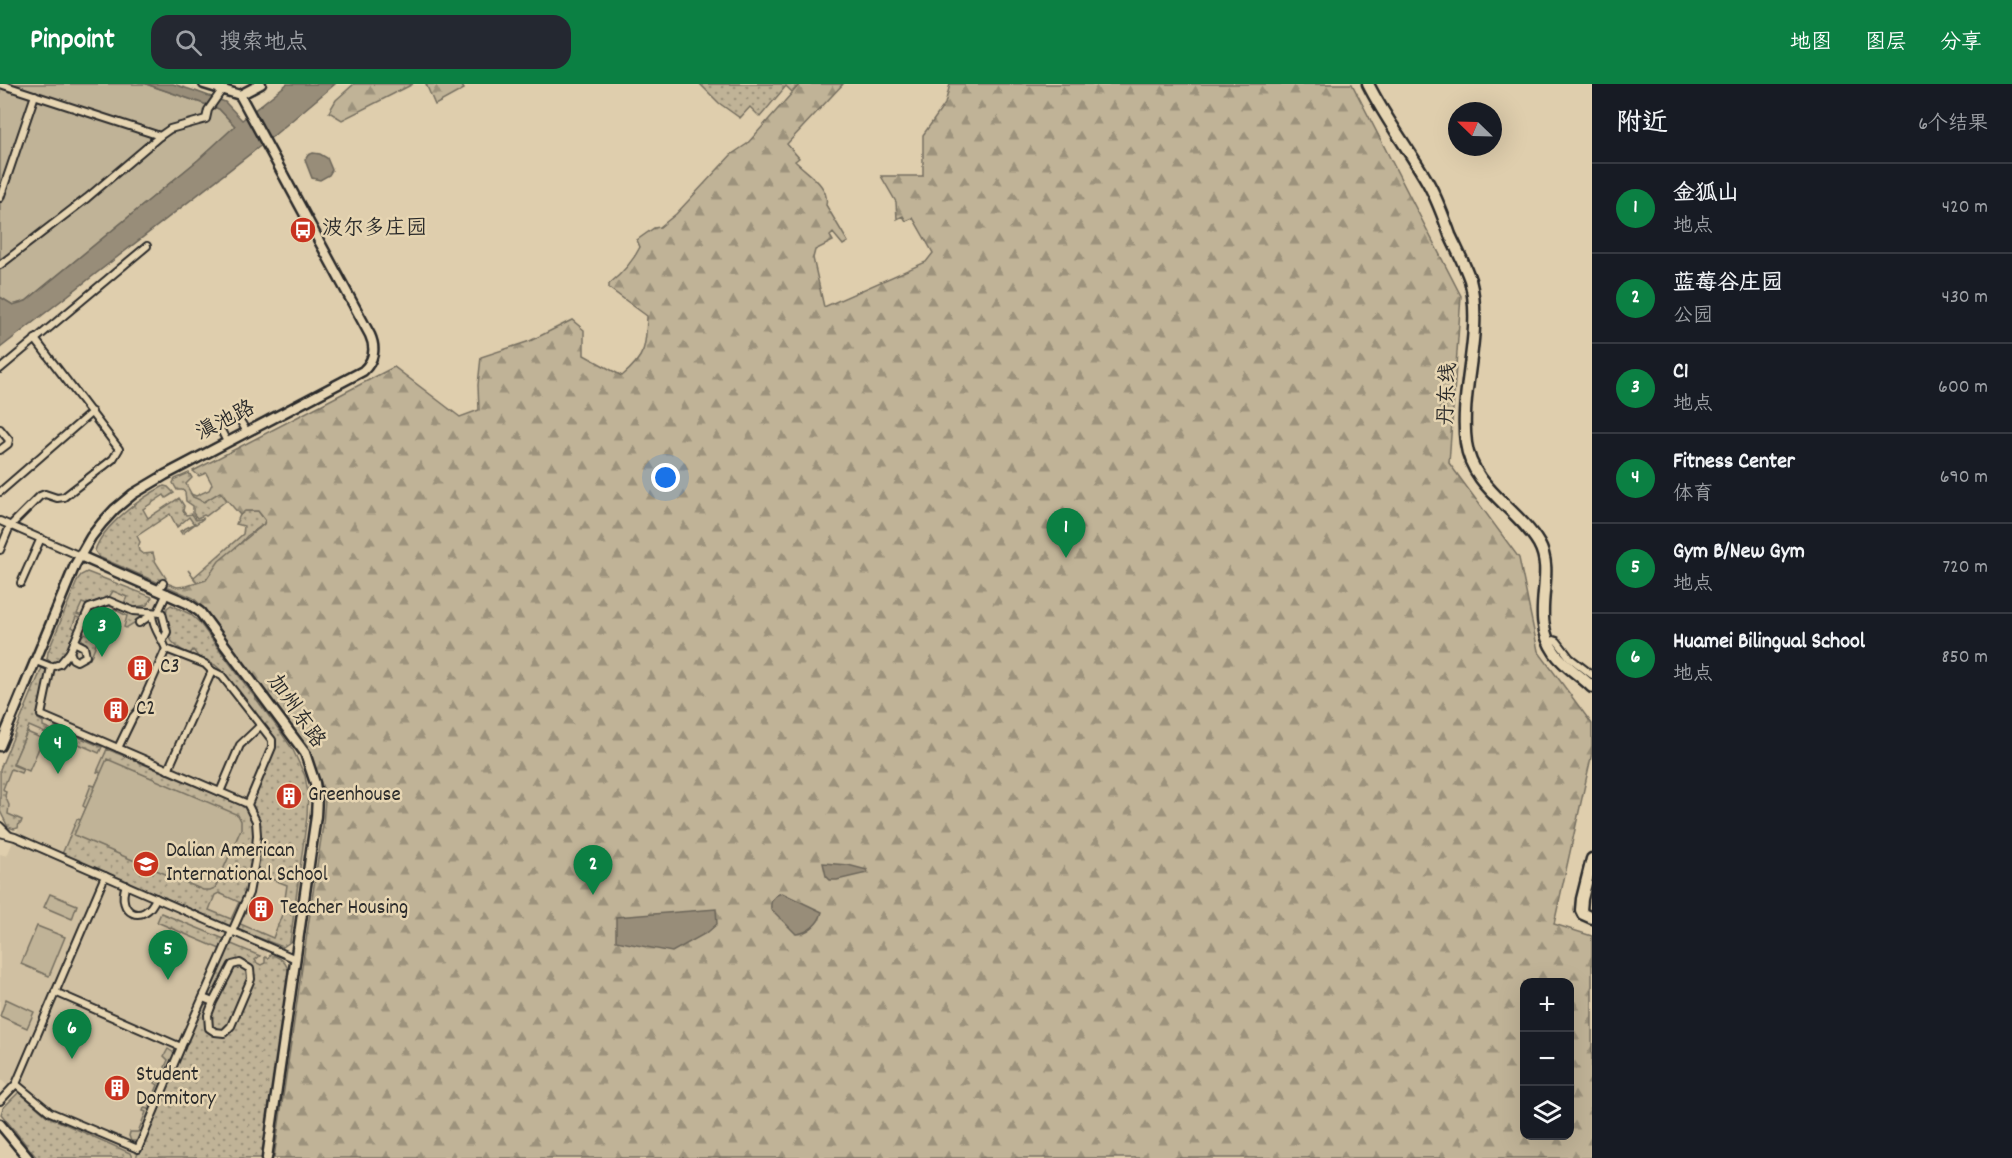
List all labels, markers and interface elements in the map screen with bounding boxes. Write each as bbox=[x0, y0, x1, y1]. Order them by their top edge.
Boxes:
search box bbox=[151, 15, 571, 69]
text: Pinpoint bbox=[30, 22, 115, 62]
icon: search bbox=[172, 26, 205, 59]
text: 搜索地点 bbox=[220, 28, 308, 59]
text: 地图 bbox=[1790, 29, 1832, 59]
text: 图层 bbox=[1865, 29, 1907, 59]
text: 分享 bbox=[1940, 29, 1982, 59]
north arrow bbox=[1448, 102, 1502, 156]
text: 附近 bbox=[1616, 106, 1668, 143]
text: 6个结果 bbox=[1918, 111, 1988, 139]
text: 金狐山 bbox=[1673, 179, 1739, 210]
text: 1 bbox=[1633, 194, 1638, 222]
text: 420 m bbox=[1942, 194, 1988, 222]
text: 地点 bbox=[1673, 213, 1713, 241]
bus stop icon: 波尔多庄园 bbox=[288, 215, 318, 245]
place label: 波尔多庄园 bbox=[322, 215, 427, 245]
text: 蓝莓谷庄园 bbox=[1673, 269, 1783, 300]
text: 2 bbox=[1631, 284, 1640, 312]
text: 430 m bbox=[1942, 284, 1988, 312]
text: 公园 bbox=[1673, 303, 1713, 331]
text: C1 bbox=[1673, 357, 1689, 388]
street label: 丹东线 bbox=[1432, 362, 1466, 426]
text: 3 bbox=[1631, 374, 1640, 402]
text: 600 m bbox=[1938, 374, 1988, 402]
text: 地点 bbox=[1673, 391, 1713, 419]
street label: 滇池路 bbox=[191, 394, 261, 450]
text: Fitness Center bbox=[1673, 447, 1795, 478]
your location bbox=[651, 463, 680, 492]
text: 4 bbox=[1631, 464, 1640, 492]
text: 690 m bbox=[1940, 464, 1988, 492]
text: 体育 bbox=[1673, 481, 1713, 509]
pin: 1 bbox=[1046, 508, 1086, 558]
text: Gym B/New Gym bbox=[1673, 537, 1805, 568]
text: 5 bbox=[1631, 554, 1640, 582]
text: 720 m bbox=[1942, 554, 1988, 582]
text: 地点 bbox=[1673, 571, 1713, 599]
pin: 3 bbox=[82, 608, 122, 657]
text: Huamei Bilingual School bbox=[1673, 627, 1865, 658]
text: 6 bbox=[1631, 644, 1640, 672]
text: 850 m bbox=[1942, 644, 1988, 672]
building icon: C3 bbox=[125, 653, 155, 683]
place label: C3 bbox=[160, 653, 180, 683]
text: 地点 bbox=[1673, 661, 1713, 689]
street label: 加州东路 bbox=[259, 669, 331, 755]
building icon: C2 bbox=[101, 695, 131, 725]
place label: C2 bbox=[136, 695, 156, 725]
pin: 4 bbox=[38, 724, 78, 774]
building icon: Greenhouse bbox=[274, 781, 304, 811]
place label: Greenhouse bbox=[308, 781, 401, 811]
place label: Dalian American International School bbox=[166, 837, 328, 891]
pin: 2 bbox=[574, 846, 612, 895]
school or university icon: Dalian American International School bbox=[131, 849, 161, 879]
building icon: Teacher Housing bbox=[246, 894, 276, 924]
place label: Teacher Housing bbox=[280, 894, 408, 924]
pin: 5 bbox=[148, 930, 188, 980]
map controls bbox=[1520, 978, 1574, 1140]
button: + bbox=[1520, 978, 1574, 1032]
pin: 6 bbox=[52, 1010, 92, 1059]
button: − bbox=[1520, 1032, 1574, 1086]
place label: Student Dormitory bbox=[136, 1061, 216, 1115]
building icon: Student Dormitory bbox=[102, 1073, 132, 1103]
button: layers bbox=[1520, 1086, 1574, 1140]

